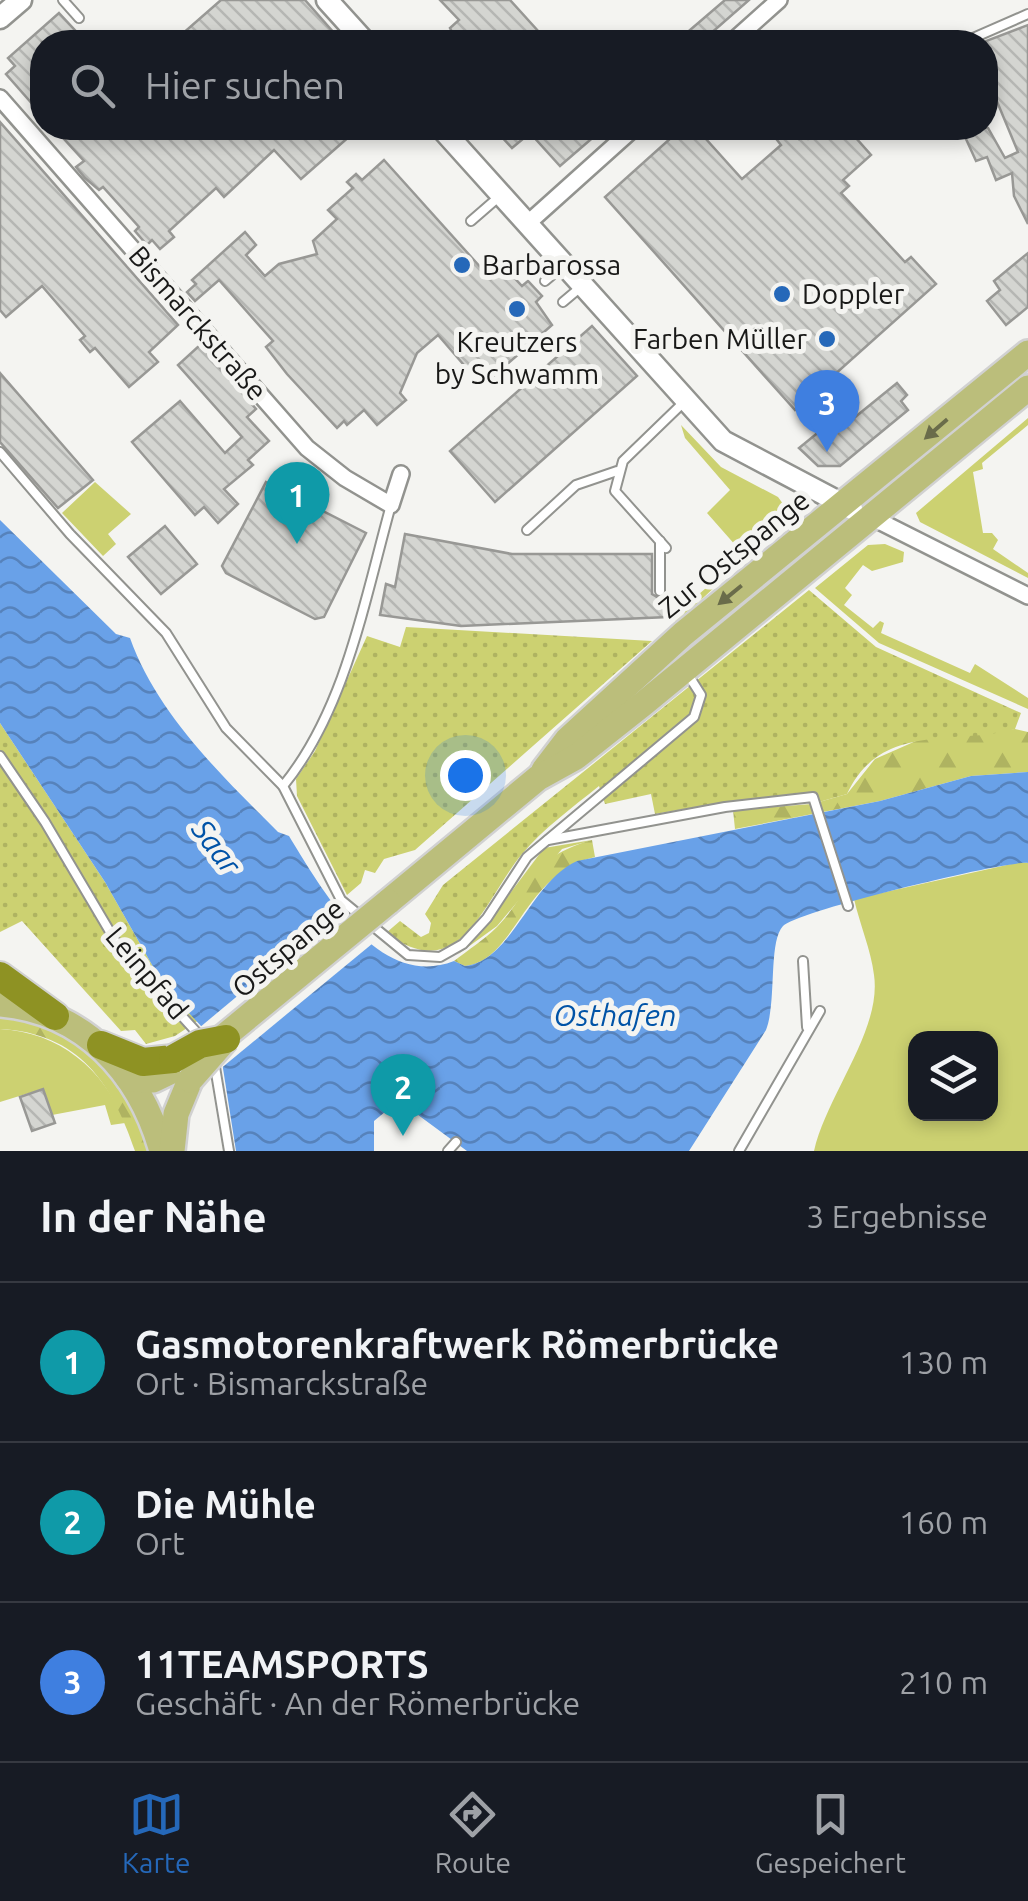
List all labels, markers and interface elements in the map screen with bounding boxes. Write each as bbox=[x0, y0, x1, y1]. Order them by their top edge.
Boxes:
search box bbox=[30, 30, 998, 140]
icon: search bbox=[65, 58, 120, 113]
text: Hier suchen bbox=[145, 64, 345, 106]
street label: Bismarckstraße bbox=[123, 239, 274, 406]
place label: Barbarossa bbox=[482, 249, 621, 280]
marker: Barbarossa bbox=[451, 254, 473, 276]
place label: Doppler bbox=[802, 278, 905, 309]
marker: Doppler bbox=[771, 283, 793, 305]
marker: Kreutzers by Schwamm bbox=[506, 298, 528, 320]
place label: Farben Müller bbox=[633, 323, 807, 354]
place label: Kreutzers by Schwamm bbox=[435, 326, 599, 389]
marker: Farben Müller bbox=[816, 328, 838, 350]
pin: 3 bbox=[794, 370, 860, 452]
one-way arrow bbox=[924, 418, 949, 439]
pin: 1 bbox=[264, 462, 330, 544]
street label: Zur Ostspange bbox=[652, 484, 815, 624]
one-way arrow bbox=[717, 584, 743, 605]
your location bbox=[440, 750, 491, 801]
water label: Saar bbox=[185, 812, 249, 881]
street label: Ostspange bbox=[226, 892, 349, 1003]
street label: Leinpfad bbox=[100, 920, 195, 1025]
water label: Osthafen bbox=[553, 998, 677, 1032]
map controls bbox=[908, 1031, 998, 1121]
button: layers bbox=[908, 1031, 998, 1121]
pin: 2 bbox=[370, 1054, 436, 1136]
text: In der Nähe bbox=[40, 1193, 267, 1240]
text: 3 Ergebnisse bbox=[806, 1198, 988, 1234]
text: Gasmotorenkraftwerk Römerbrücke bbox=[135, 1323, 779, 1365]
text: 1 bbox=[63, 1344, 82, 1380]
text: 130 m bbox=[899, 1344, 988, 1380]
text: Ort · Bismarckstraße bbox=[135, 1365, 428, 1401]
text: Die Mühle bbox=[135, 1483, 316, 1525]
text: 2 bbox=[63, 1504, 82, 1540]
text: 160 m bbox=[899, 1504, 988, 1540]
text: Ort bbox=[135, 1525, 185, 1561]
text: 11TEAMSPORTS bbox=[135, 1643, 429, 1685]
text: 3 bbox=[63, 1664, 82, 1700]
text: 210 m bbox=[899, 1664, 988, 1700]
text: Geschäft · An der Römerbrücke bbox=[135, 1685, 580, 1721]
tab: Karte bbox=[122, 1787, 191, 1878]
tab: Route bbox=[435, 1787, 511, 1878]
tab: Gespeichert bbox=[755, 1787, 906, 1878]

